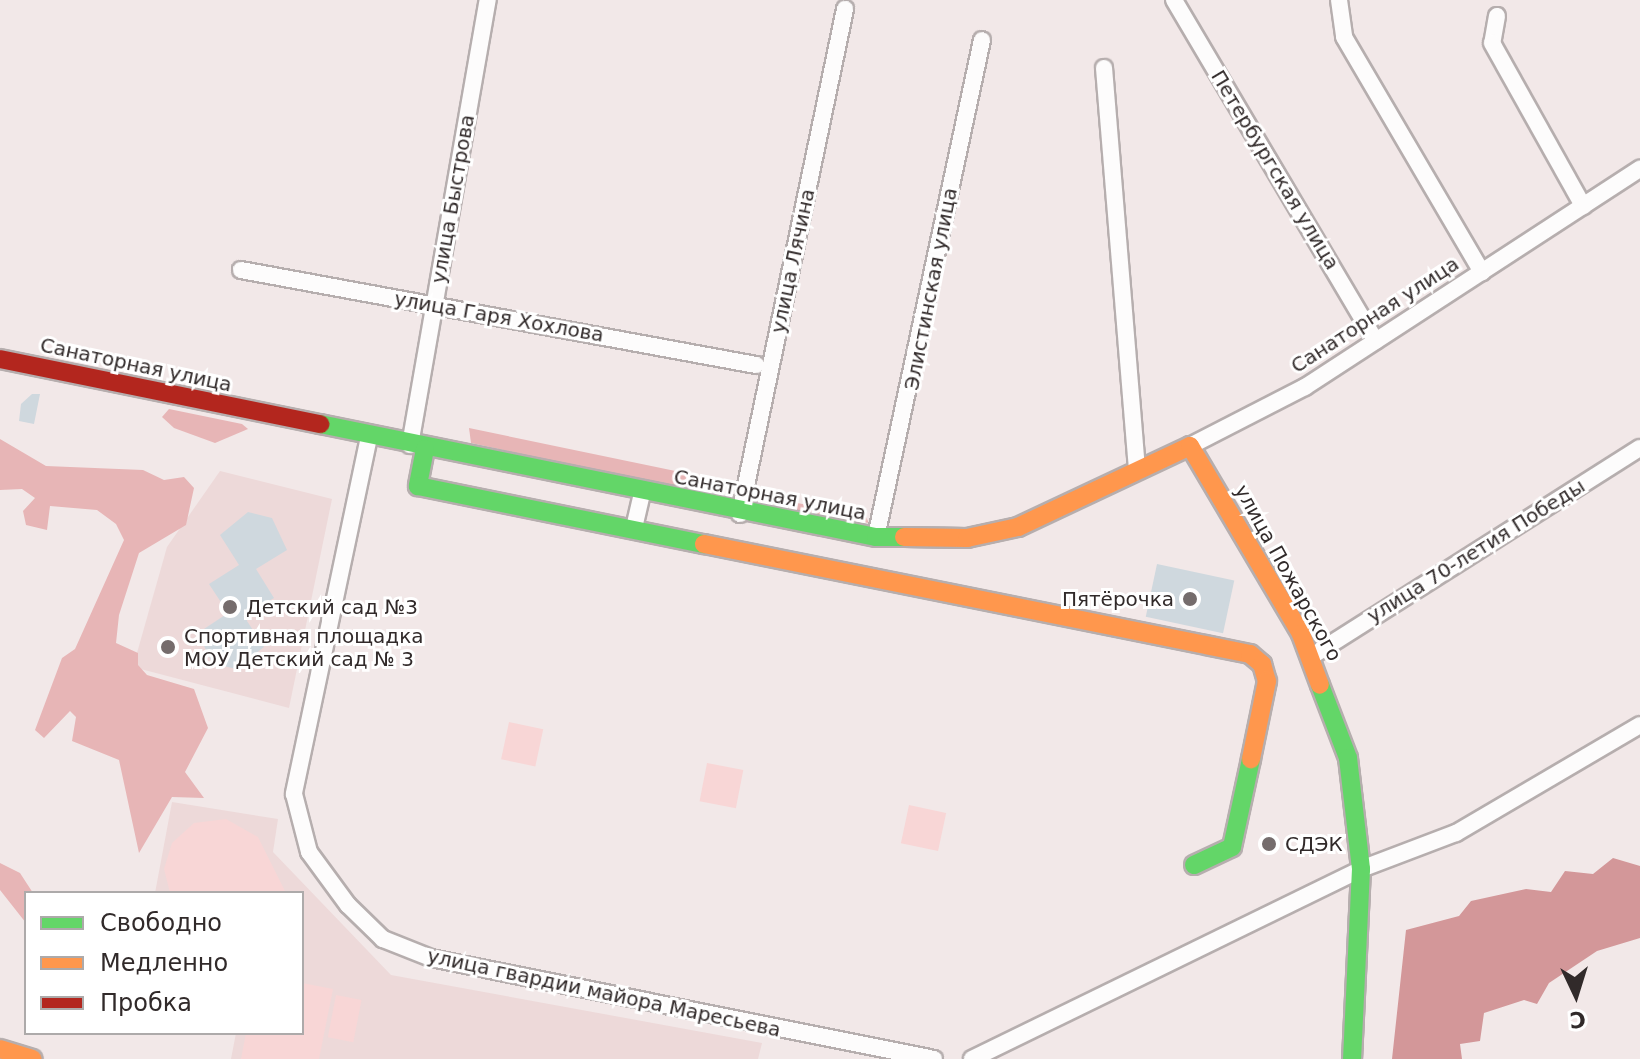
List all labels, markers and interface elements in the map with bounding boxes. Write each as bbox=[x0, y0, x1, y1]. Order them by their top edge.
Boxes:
street label: Петербургская улица bbox=[1206, 66, 1344, 274]
street label: улица Быстрова bbox=[426, 113, 480, 285]
street label: Элистинская улица bbox=[900, 186, 962, 392]
street label: улица Лячина bbox=[766, 187, 820, 335]
street label: Санаторная улица bbox=[1287, 252, 1463, 378]
street label: улица Гаря Хохлова bbox=[392, 287, 606, 347]
street label: Санаторная улица bbox=[38, 333, 234, 397]
street label: Санаторная улица bbox=[672, 465, 868, 525]
street label: улица 70-летия Победы bbox=[1363, 474, 1589, 628]
street label: улица Пожарского bbox=[1229, 481, 1347, 665]
place label: Пятёрочка bbox=[1062, 587, 1174, 611]
marker: Пятёрочка bbox=[1181, 590, 1199, 608]
place label: Детский сад №3 bbox=[246, 595, 418, 619]
marker: Детский сад №3 bbox=[221, 598, 239, 616]
place label: Спортивная площадка МОУ Детский сад № 3 bbox=[184, 624, 423, 671]
marker: Спортивная площадка МОУ Детский сад № 3 bbox=[159, 638, 177, 656]
place label: СДЭК bbox=[1285, 832, 1343, 856]
marker: СДЭК bbox=[1260, 835, 1278, 853]
legend bbox=[24, 891, 304, 1035]
text: Свободно bbox=[100, 909, 222, 937]
street label: улица гвардии майора Маресьева bbox=[425, 944, 783, 1042]
text: Медленно bbox=[100, 949, 228, 977]
north arrow bbox=[1536, 955, 1616, 1035]
text: Пробка bbox=[100, 989, 192, 1017]
text: С bbox=[1569, 1006, 1587, 1032]

